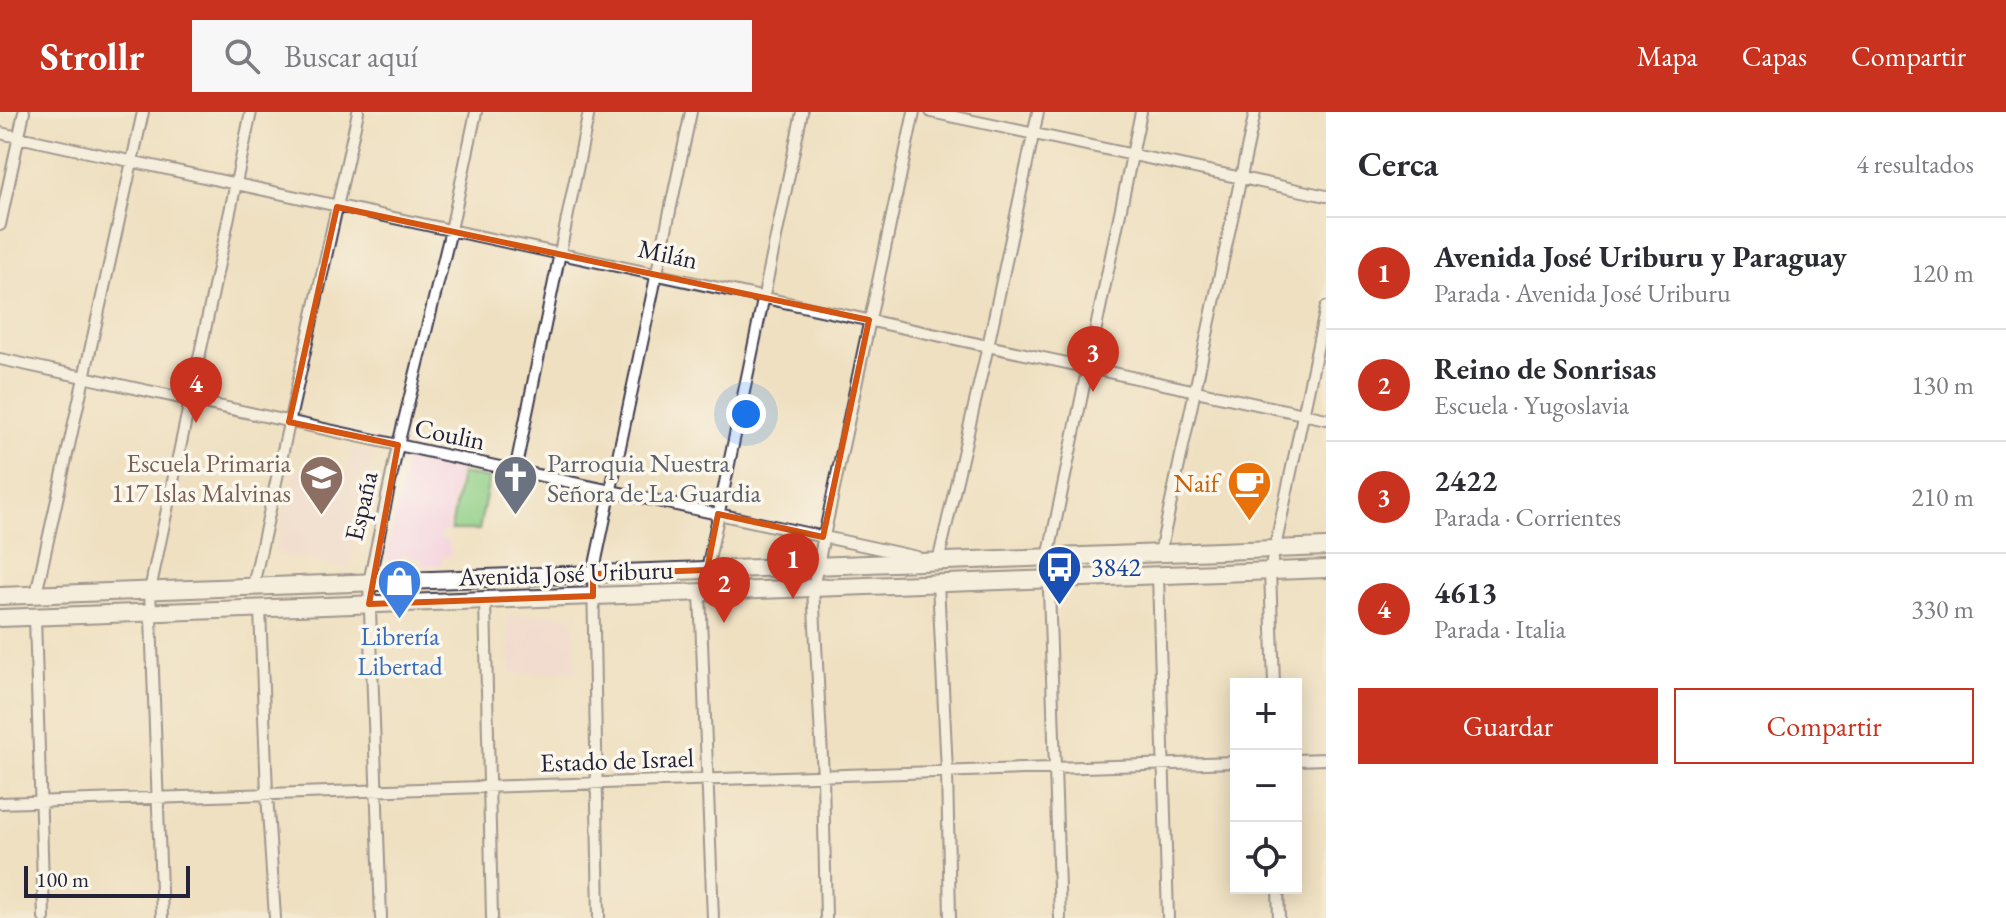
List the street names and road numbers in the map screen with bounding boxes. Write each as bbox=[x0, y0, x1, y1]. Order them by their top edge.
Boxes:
street label: Milán bbox=[635, 231, 701, 277]
street label: Coulin bbox=[412, 410, 489, 458]
street label: España bbox=[337, 467, 386, 544]
street label: Avenida José Uriburu bbox=[457, 552, 674, 594]
street label: Estado de Israel bbox=[539, 740, 695, 780]

